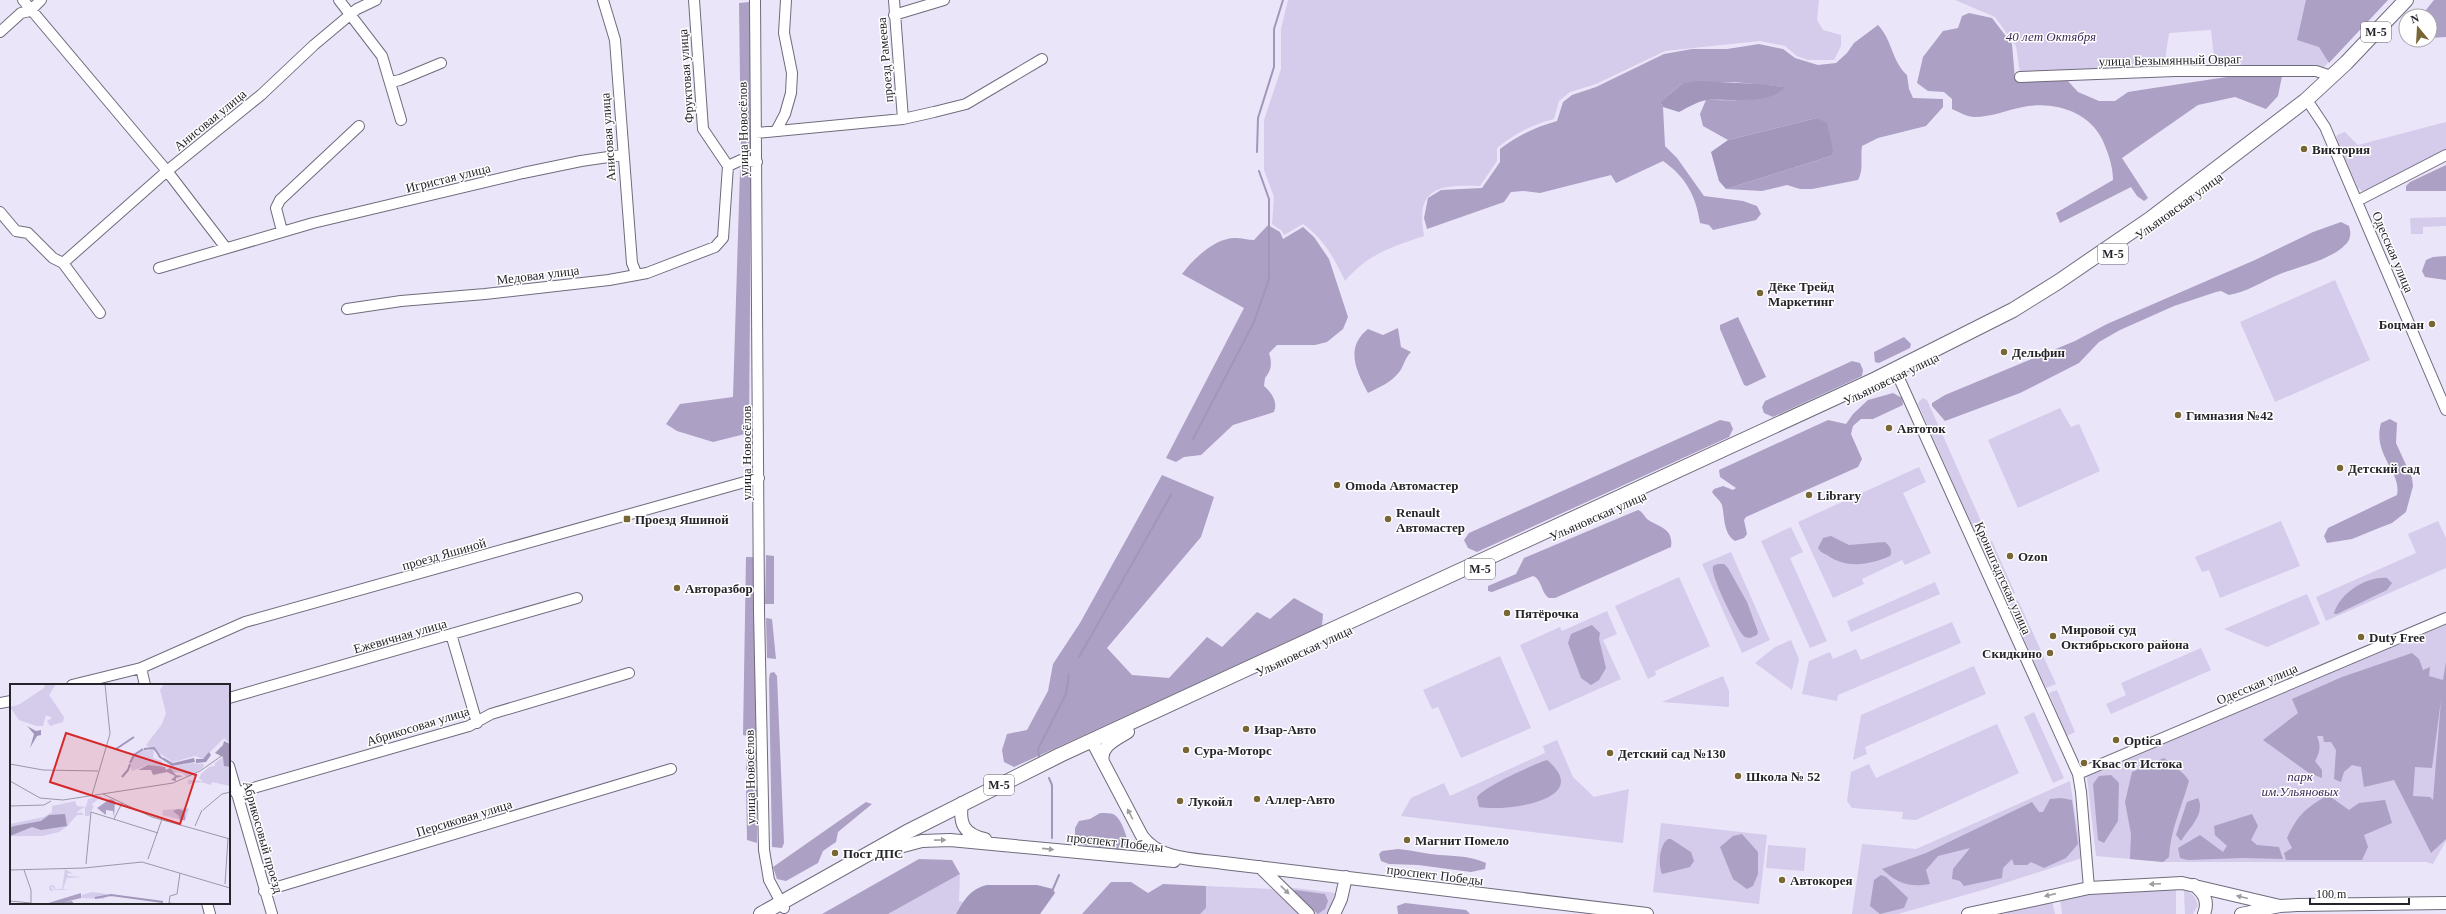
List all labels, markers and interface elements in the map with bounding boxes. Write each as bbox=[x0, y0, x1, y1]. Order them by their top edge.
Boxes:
north arrow bbox=[2398, 8, 2438, 48]
text: N bbox=[2409, 12, 2421, 25]
street label: проезд Рамеева bbox=[874, 17, 896, 103]
road number: М-5 bbox=[2361, 22, 2391, 42]
street label: Фруктовая улица bbox=[675, 28, 697, 124]
park label: 40 лет Октября bbox=[2006, 29, 2096, 44]
street label: улица Безымянный Овраг bbox=[2098, 51, 2242, 69]
street label: улица Новосёлов bbox=[735, 81, 751, 177]
street label: Анисовая улица bbox=[171, 86, 249, 154]
street label: Анисовая улица bbox=[597, 92, 619, 182]
place label: Виктория bbox=[2312, 142, 2370, 157]
marker: Виктория bbox=[2299, 144, 2309, 154]
street label: Игристая улица bbox=[404, 160, 492, 196]
street label: Ульяновская улица bbox=[2132, 169, 2226, 243]
street label: Одесская улица bbox=[2369, 209, 2417, 295]
road number: М-5 bbox=[2098, 244, 2128, 264]
street label: Медовая улица bbox=[496, 262, 580, 288]
place label: Дёке Трейд Маркетинг bbox=[1768, 279, 1835, 309]
marker: Дёке Трейд Маркетинг bbox=[1755, 288, 1765, 298]
place label: Боцман bbox=[2379, 317, 2425, 332]
marker: Боцман bbox=[2427, 319, 2437, 329]
place label: Дельфин bbox=[2012, 345, 2066, 360]
marker: Дельфин bbox=[1999, 347, 2009, 357]
street label: Ульяновская улица bbox=[1841, 349, 1942, 409]
street label: улица Новосёлов bbox=[739, 406, 754, 500]
place label: Гимназия №42 bbox=[2186, 408, 2273, 423]
marker: Гимназия №42 bbox=[2173, 410, 2183, 420]
place label: Автоток bbox=[1897, 421, 1946, 436]
marker: Автоток bbox=[1884, 423, 1894, 433]
place label: Детский сад bbox=[2348, 461, 2420, 476]
marker: Детский сад bbox=[2335, 463, 2345, 473]
place label: Omoda Автомастер bbox=[1345, 478, 1458, 493]
marker: Omoda Автомастер bbox=[1332, 480, 1342, 490]
street label: Ульяновская улица bbox=[1547, 488, 1649, 544]
place label: Library bbox=[1817, 488, 1862, 503]
marker: Library bbox=[1804, 490, 1814, 500]
place label: Renault Автомастер bbox=[1396, 505, 1465, 535]
place label: Проезд Яшиной bbox=[635, 512, 729, 527]
marker: Проезд Яшиной bbox=[622, 514, 632, 524]
marker: Renault Автомастер bbox=[1383, 514, 1393, 524]
street label: Кронштадтская улица bbox=[1971, 519, 2035, 637]
street label: проезд Яшиной bbox=[400, 535, 488, 573]
place label: Ozon bbox=[2018, 549, 2048, 564]
marker: Ozon bbox=[2005, 551, 2015, 561]
road number: М-5 bbox=[1465, 559, 1495, 579]
place label: Авторазбор bbox=[685, 581, 753, 596]
marker: Авторазбор bbox=[672, 583, 682, 593]
place label: Пятёрочка bbox=[1515, 606, 1579, 621]
marker: Пятёрочка bbox=[1502, 608, 1512, 618]
street label: Ежевичная улица bbox=[352, 615, 449, 656]
street label: Ульяновская улица bbox=[1253, 622, 1355, 680]
place label: Мировой суд Октябрьского района bbox=[2061, 622, 2190, 652]
place label: Duty Free bbox=[2369, 630, 2425, 645]
marker: Мировой суд Октябрьского района bbox=[2048, 631, 2058, 641]
marker: Duty Free bbox=[2356, 632, 2366, 642]
place label: Скидкино bbox=[1982, 646, 2042, 661]
marker: Скидкино bbox=[2045, 648, 2055, 658]
street label: Одесская улица bbox=[2214, 660, 2300, 708]
inset map bbox=[10, 684, 230, 904]
street label: Абрикосовая улица bbox=[365, 703, 471, 749]
place label: Изар-Авто bbox=[1254, 722, 1316, 737]
marker: Изар-Авто bbox=[1241, 724, 1251, 734]
street label: улица Новосёлов bbox=[742, 729, 758, 825]
place label: Optica bbox=[2124, 733, 2162, 748]
marker: Optica bbox=[2111, 735, 2121, 745]
place label: Сура-Моторс bbox=[1194, 743, 1272, 758]
marker: Сура-Моторс bbox=[1181, 745, 1191, 755]
place label: Детский сад №130 bbox=[1618, 746, 1726, 761]
marker: Детский сад №130 bbox=[1605, 748, 1615, 758]
place label: Квас от Истока bbox=[2092, 756, 2183, 771]
marker: Квас от Истока bbox=[2079, 758, 2089, 768]
place label: Школа № 52 bbox=[1746, 769, 1820, 784]
park label: парк им.Ульяновых bbox=[2262, 769, 2339, 799]
marker: Школа № 52 bbox=[1733, 771, 1743, 781]
road number: М-5 bbox=[984, 775, 1014, 795]
street label: Абрикосовый проезд bbox=[240, 779, 286, 895]
place label: Аллер-Авто bbox=[1265, 792, 1335, 807]
place label: Лукойл bbox=[1188, 794, 1232, 809]
marker: Аллер-Авто bbox=[1252, 794, 1262, 804]
street label: Персиковая улица bbox=[414, 796, 514, 840]
marker: Лукойл bbox=[1175, 796, 1185, 806]
one-way arrow bbox=[1127, 809, 1133, 820]
street label: проспект Победы bbox=[1066, 829, 1164, 855]
place label: Магнит Помело bbox=[1415, 833, 1509, 848]
marker: Магнит Помело bbox=[1402, 835, 1412, 845]
one-way arrow bbox=[934, 837, 947, 843]
one-way arrow bbox=[1042, 845, 1054, 852]
place label: Пост ДПС bbox=[843, 846, 903, 861]
marker: Пост ДПС bbox=[830, 848, 840, 858]
street label: проспект Победы bbox=[1386, 862, 1484, 888]
place label: Автокорея bbox=[1790, 873, 1853, 888]
marker: Автокорея bbox=[1777, 875, 1787, 885]
scale bar bbox=[2310, 880, 2409, 906]
one-way arrow bbox=[2149, 881, 2161, 888]
one-way arrow bbox=[1280, 885, 1290, 895]
text: 100 m bbox=[2316, 887, 2347, 901]
one-way arrow bbox=[2044, 892, 2057, 898]
one-way arrow bbox=[2235, 893, 2248, 899]

